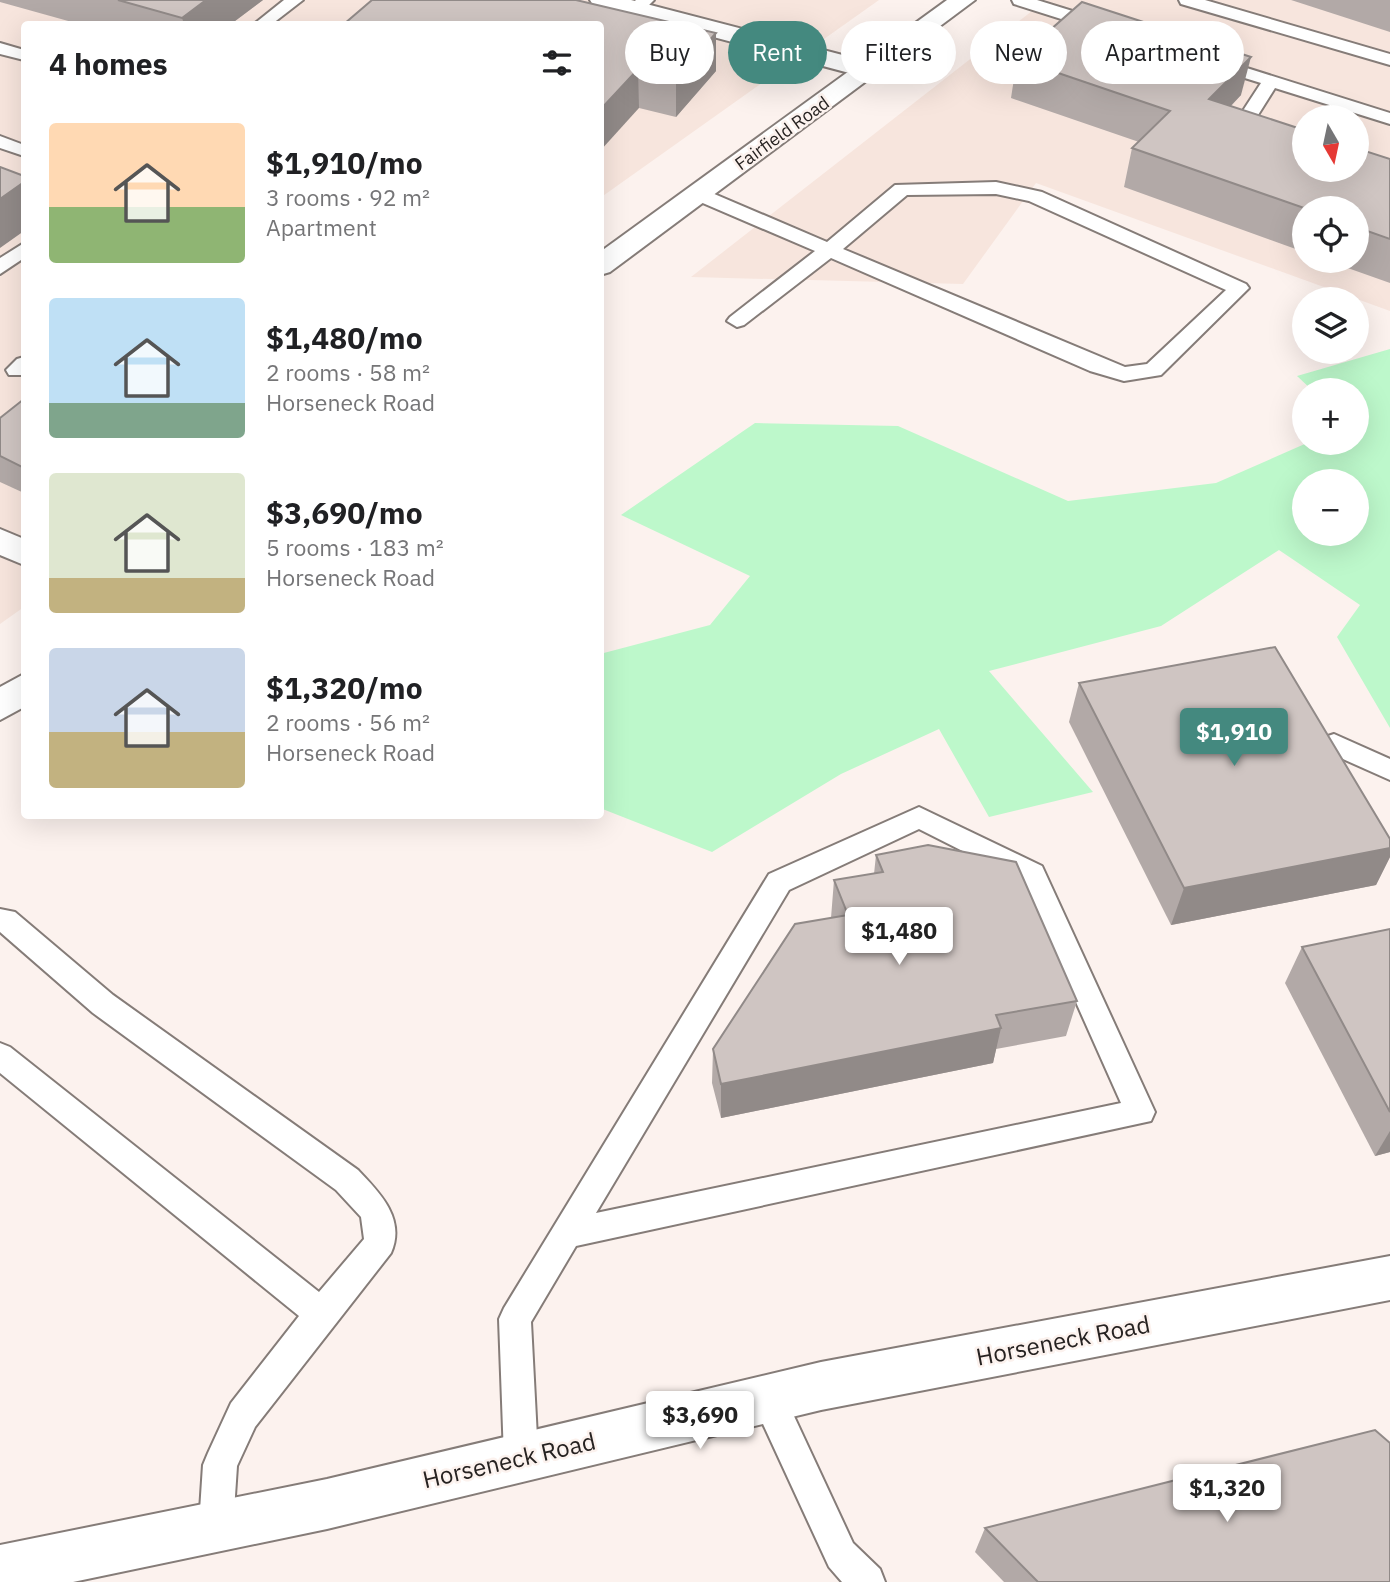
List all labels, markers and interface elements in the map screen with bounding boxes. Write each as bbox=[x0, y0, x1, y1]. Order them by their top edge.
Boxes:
chip: Buy bbox=[625, 21, 714, 84]
chip: Rent bbox=[728, 21, 827, 84]
chip: Filters bbox=[841, 21, 956, 84]
chip: New bbox=[970, 21, 1067, 84]
chip: Apartment bbox=[1081, 21, 1244, 84]
text: 4 homes bbox=[49, 44, 168, 83]
icon: filters bbox=[538, 44, 576, 82]
street label: Fairfield Road bbox=[730, 91, 834, 175]
north arrow bbox=[1292, 105, 1368, 182]
map controls bbox=[1292, 105, 1369, 546]
text: $1,910/mo bbox=[266, 143, 423, 182]
icon: home bbox=[105, 151, 189, 235]
text: 3 rooms · 92 m² bbox=[266, 182, 430, 212]
button: locate bbox=[1292, 196, 1369, 273]
text: Apartment bbox=[266, 212, 377, 242]
button: layers bbox=[1292, 287, 1369, 364]
text: $1,480/mo bbox=[266, 318, 423, 357]
icon: home bbox=[105, 326, 189, 410]
text: 2 rooms · 58 m² bbox=[266, 357, 430, 387]
button: + bbox=[1292, 378, 1369, 455]
text: Horseneck Road bbox=[266, 387, 435, 417]
button: − bbox=[1292, 469, 1369, 546]
text: $3,690/mo bbox=[266, 493, 423, 532]
icon: home bbox=[105, 501, 189, 585]
text: 5 rooms · 183 m² bbox=[266, 532, 444, 562]
text: Horseneck Road bbox=[266, 562, 435, 592]
text: $1,320/mo bbox=[266, 668, 423, 707]
icon: home bbox=[105, 676, 189, 760]
text: 2 rooms · 56 m² bbox=[266, 707, 430, 737]
pin: $1,910 bbox=[1177, 708, 1291, 768]
text: $1,910 bbox=[1196, 716, 1272, 746]
text: Horseneck Road bbox=[266, 737, 435, 767]
pin: $1,480 bbox=[842, 908, 956, 967]
text: $1,480 bbox=[861, 915, 937, 945]
street label: Horseneck Road bbox=[973, 1307, 1153, 1373]
pin: $3,690 bbox=[643, 1392, 757, 1451]
text: $3,690 bbox=[662, 1399, 738, 1429]
street label: Horseneck Road bbox=[419, 1425, 599, 1495]
pin: $1,320 bbox=[1170, 1464, 1284, 1524]
text: $1,320 bbox=[1189, 1472, 1265, 1502]

